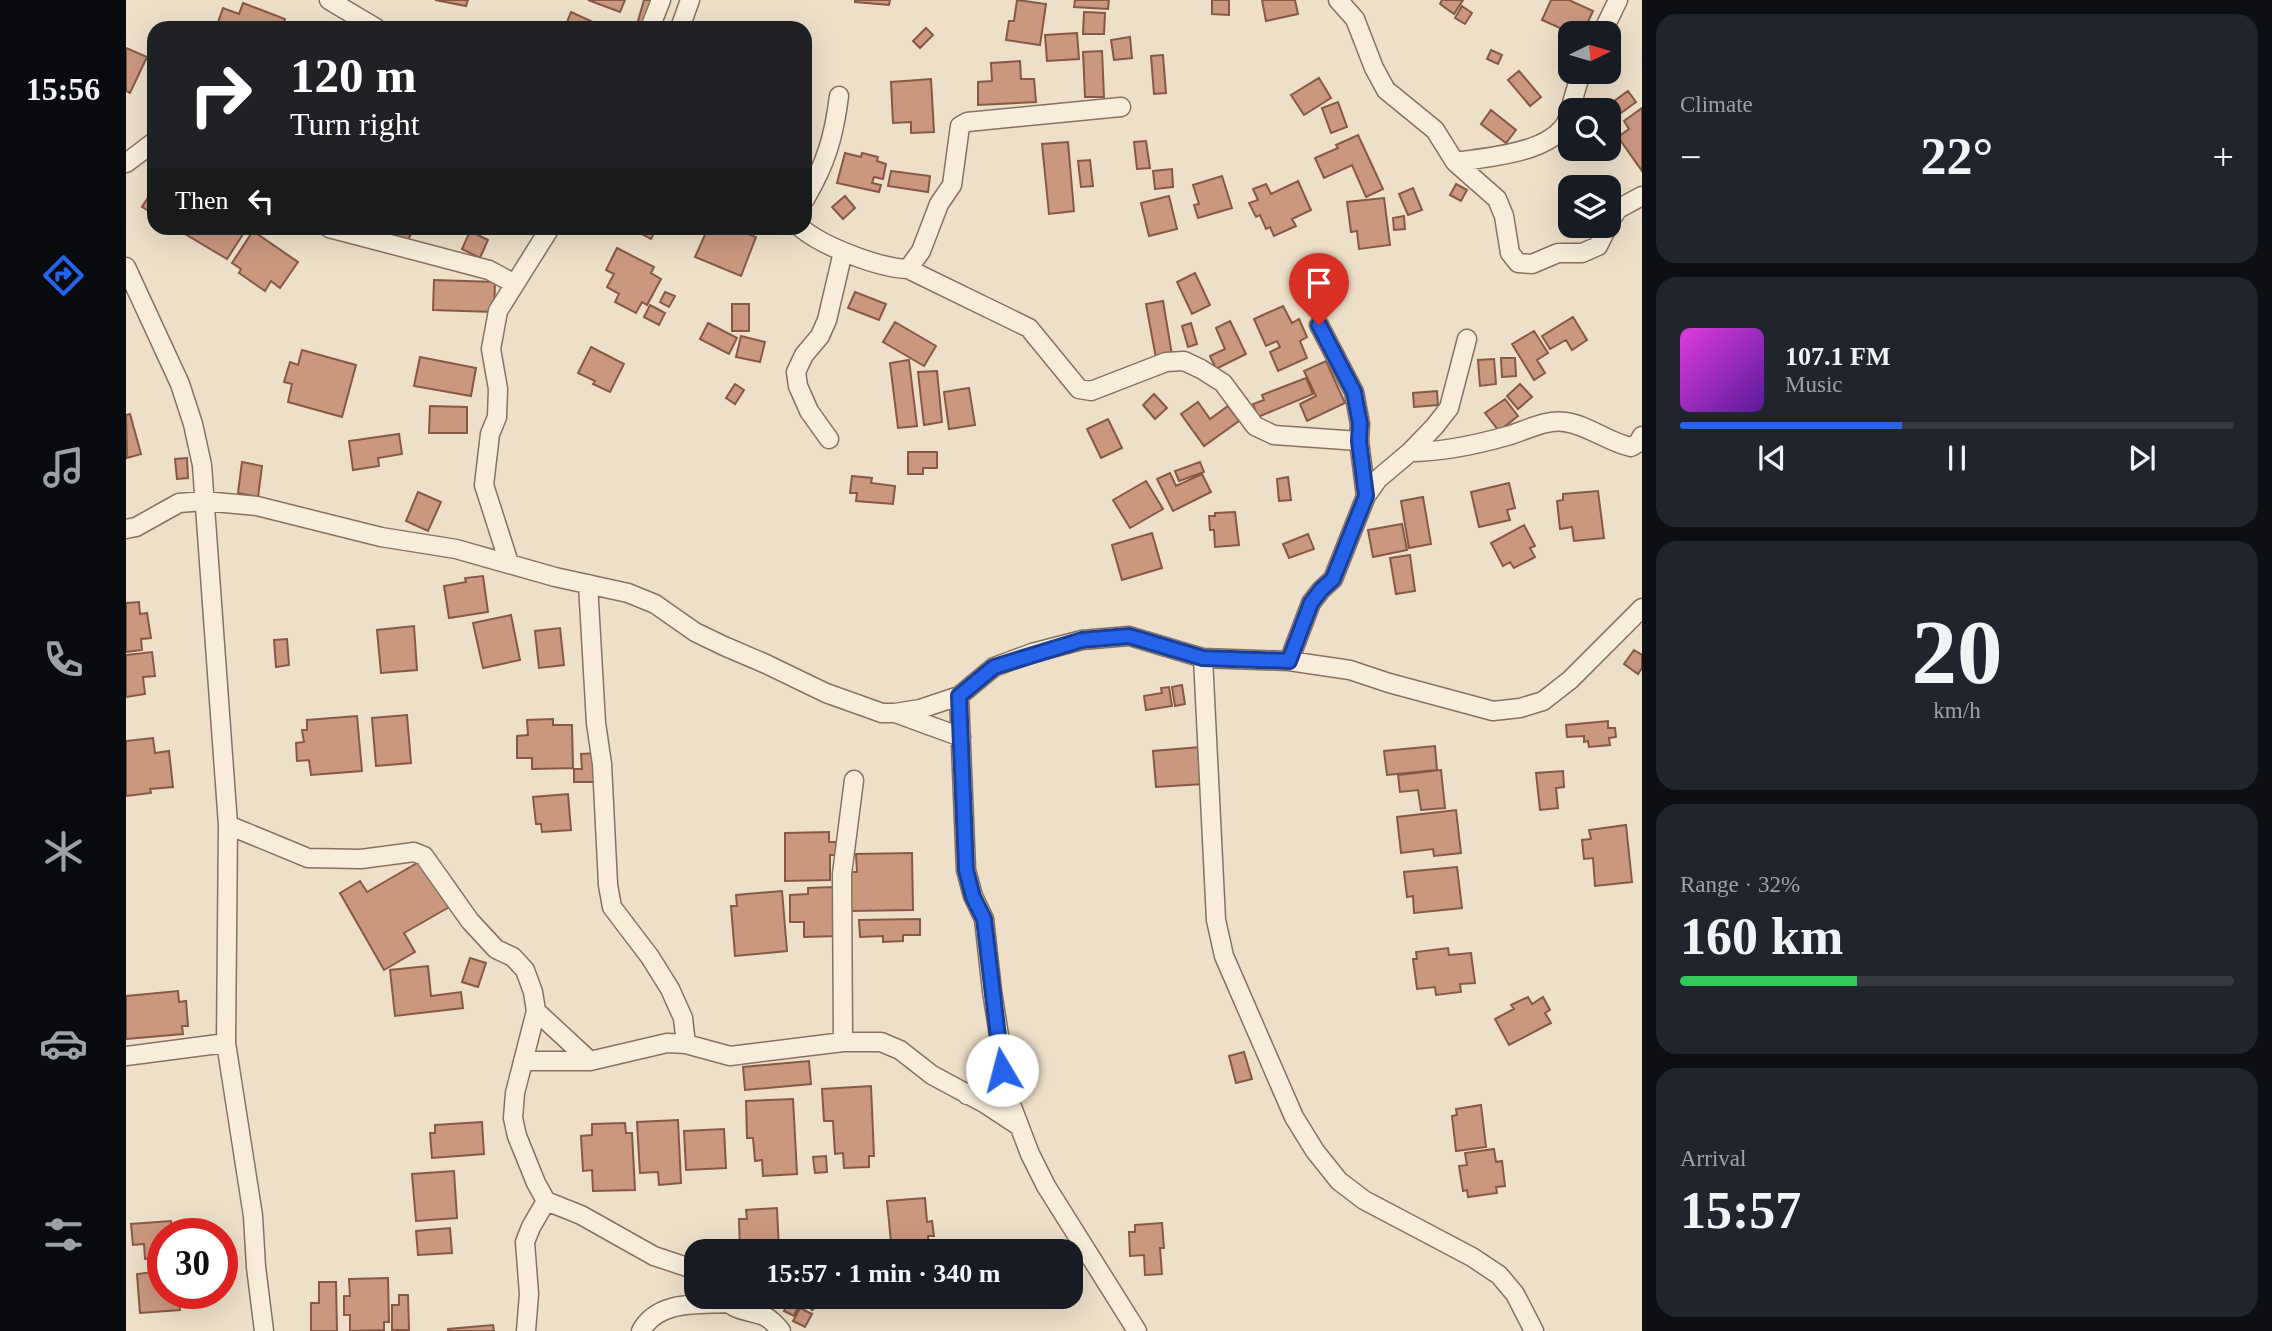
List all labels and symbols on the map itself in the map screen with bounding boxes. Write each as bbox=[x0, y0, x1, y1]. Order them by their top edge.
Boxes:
north arrow bbox=[1558, 21, 1620, 84]
pin bbox=[1289, 253, 1349, 325]
position arrow bbox=[965, 1033, 1039, 1107]
speed limit sign: 30 bbox=[147, 1218, 238, 1309]

